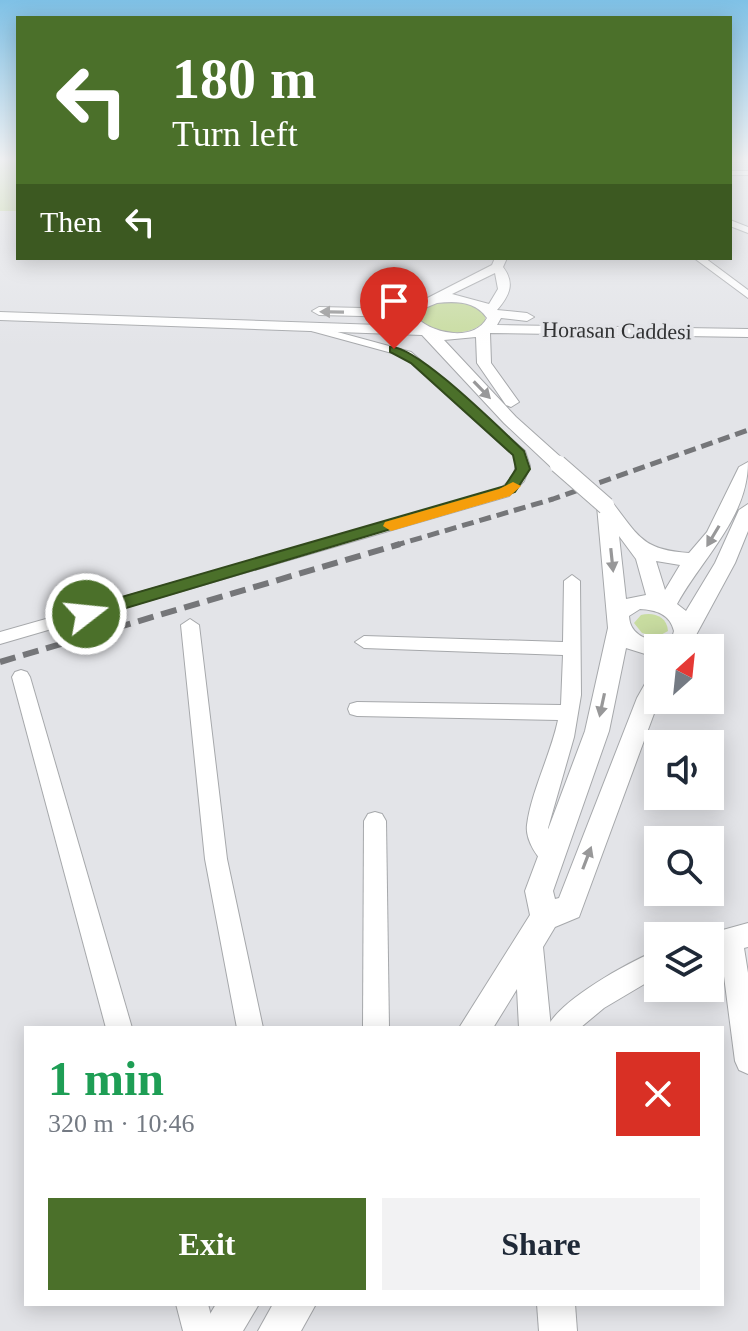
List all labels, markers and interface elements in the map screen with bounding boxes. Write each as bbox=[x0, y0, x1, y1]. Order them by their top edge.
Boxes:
icon: left bbox=[40, 48, 144, 152]
text: 180 m bbox=[172, 48, 317, 110]
text: Turn left bbox=[172, 114, 298, 154]
icon: left bbox=[118, 200, 162, 244]
text: Then bbox=[40, 205, 102, 238]
pin bbox=[360, 267, 428, 349]
icon: arrive bbox=[372, 279, 416, 323]
one-way arrow bbox=[319, 305, 344, 318]
street label: Horasan Caddesi bbox=[542, 317, 692, 344]
one-way arrow bbox=[473, 380, 491, 399]
one-way arrow bbox=[706, 525, 720, 547]
one-way arrow bbox=[606, 548, 619, 573]
position arrow bbox=[44, 572, 128, 656]
north arrow bbox=[644, 634, 724, 714]
map controls bbox=[644, 634, 724, 1002]
one-way arrow bbox=[595, 692, 608, 717]
button: sound bbox=[644, 730, 724, 810]
button: search bbox=[644, 826, 724, 906]
one-way arrow bbox=[581, 846, 594, 870]
button: layers bbox=[644, 922, 724, 1002]
text: 1 min bbox=[48, 1052, 164, 1105]
button: close bbox=[616, 1052, 700, 1136]
text: 320 m · 10:46 bbox=[48, 1109, 195, 1138]
button: Exit bbox=[48, 1198, 366, 1290]
button: Share bbox=[382, 1198, 700, 1290]

